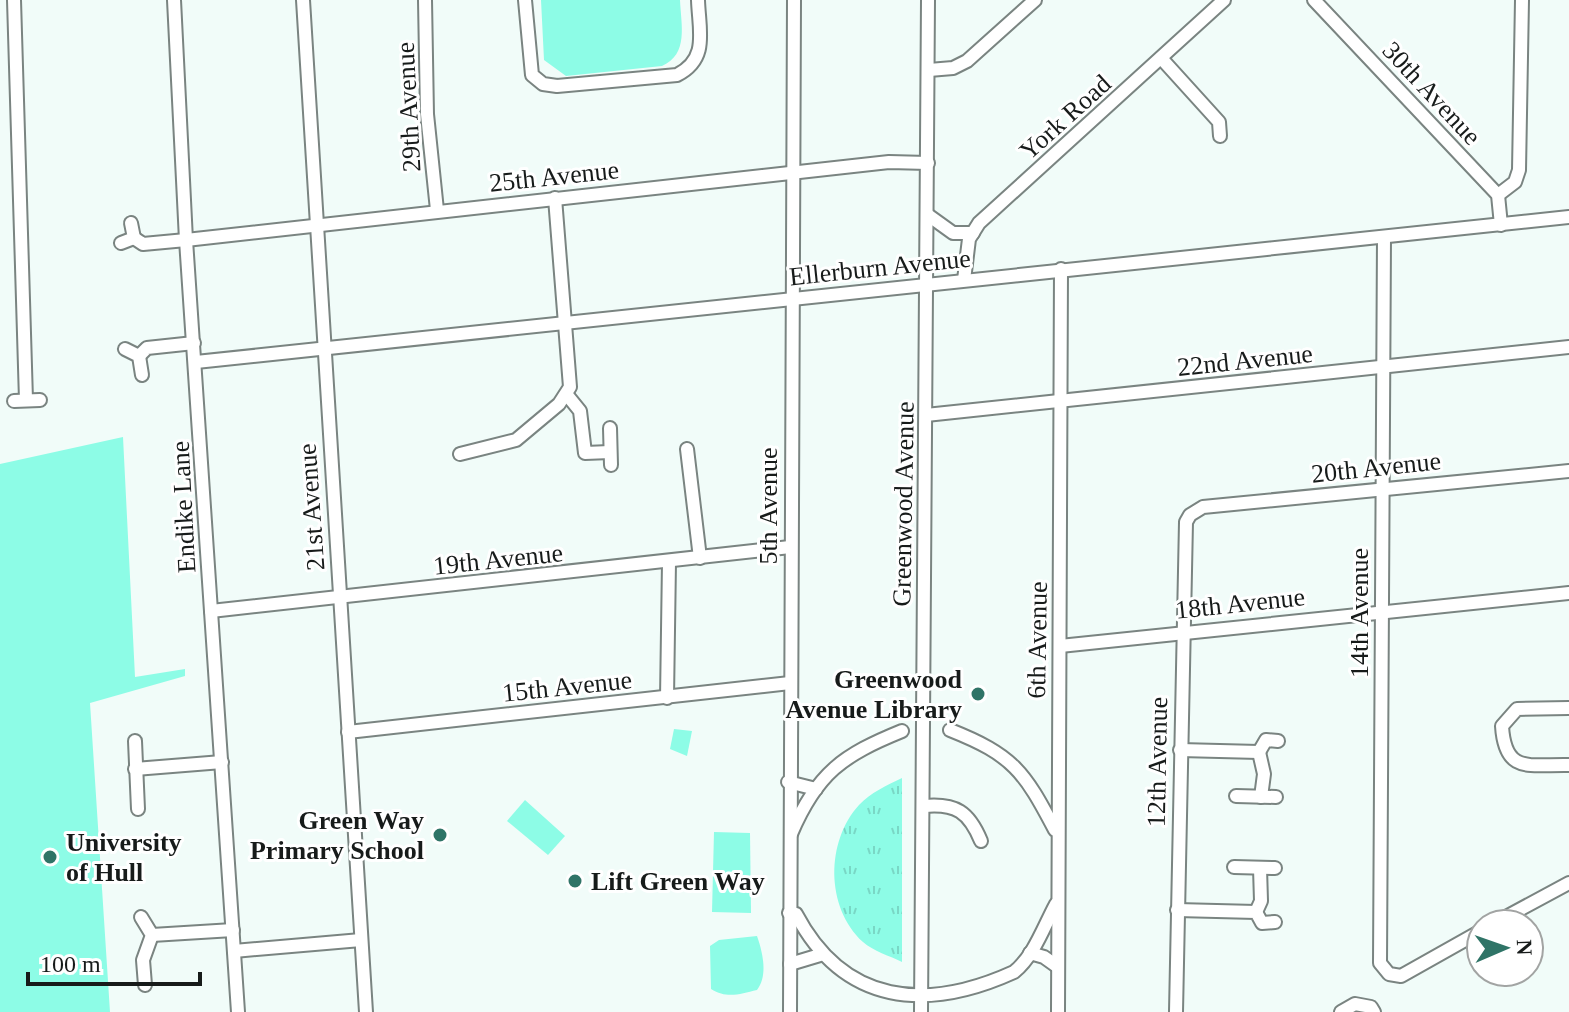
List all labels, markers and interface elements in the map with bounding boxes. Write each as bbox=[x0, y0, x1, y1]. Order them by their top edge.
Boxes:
street label: 30th Avenue bbox=[1377, 36, 1487, 151]
street label: 29th Avenue bbox=[391, 41, 426, 173]
street label: York Road bbox=[1014, 69, 1117, 166]
street label: 25th Avenue bbox=[488, 155, 620, 198]
street label: Ellerburn Avenue bbox=[788, 244, 972, 291]
street label: 22nd Avenue bbox=[1176, 339, 1314, 382]
street label: Greenwood Avenue bbox=[887, 401, 920, 607]
street label: Endike Lane bbox=[166, 440, 201, 574]
street label: 21st Avenue bbox=[293, 442, 330, 571]
street label: 20th Avenue bbox=[1310, 446, 1442, 489]
street label: 5th Avenue bbox=[754, 447, 783, 565]
street label: 19th Avenue bbox=[432, 538, 564, 581]
street label: 14th Avenue bbox=[1345, 548, 1374, 678]
street label: 6th Avenue bbox=[1022, 581, 1053, 699]
street label: 18th Avenue bbox=[1174, 582, 1306, 625]
street label: 15th Avenue bbox=[501, 665, 633, 708]
place label: Greenwood Avenue Library bbox=[786, 665, 963, 724]
marker: Greenwood Avenue Library bbox=[969, 685, 987, 703]
street label: 12th Avenue bbox=[1142, 697, 1173, 827]
place label: Green Way Primary School bbox=[250, 806, 424, 865]
marker: Green Way Primary School bbox=[431, 826, 449, 844]
place label: University of Hull bbox=[66, 828, 182, 887]
marker: University of Hull bbox=[41, 848, 59, 866]
place label: Lift Green Way bbox=[591, 867, 765, 896]
marker: Lift Green Way bbox=[566, 872, 584, 890]
north arrow bbox=[1465, 908, 1545, 988]
scale bar bbox=[28, 936, 200, 986]
text: N bbox=[1512, 939, 1537, 956]
text: 100 m bbox=[40, 951, 101, 977]

